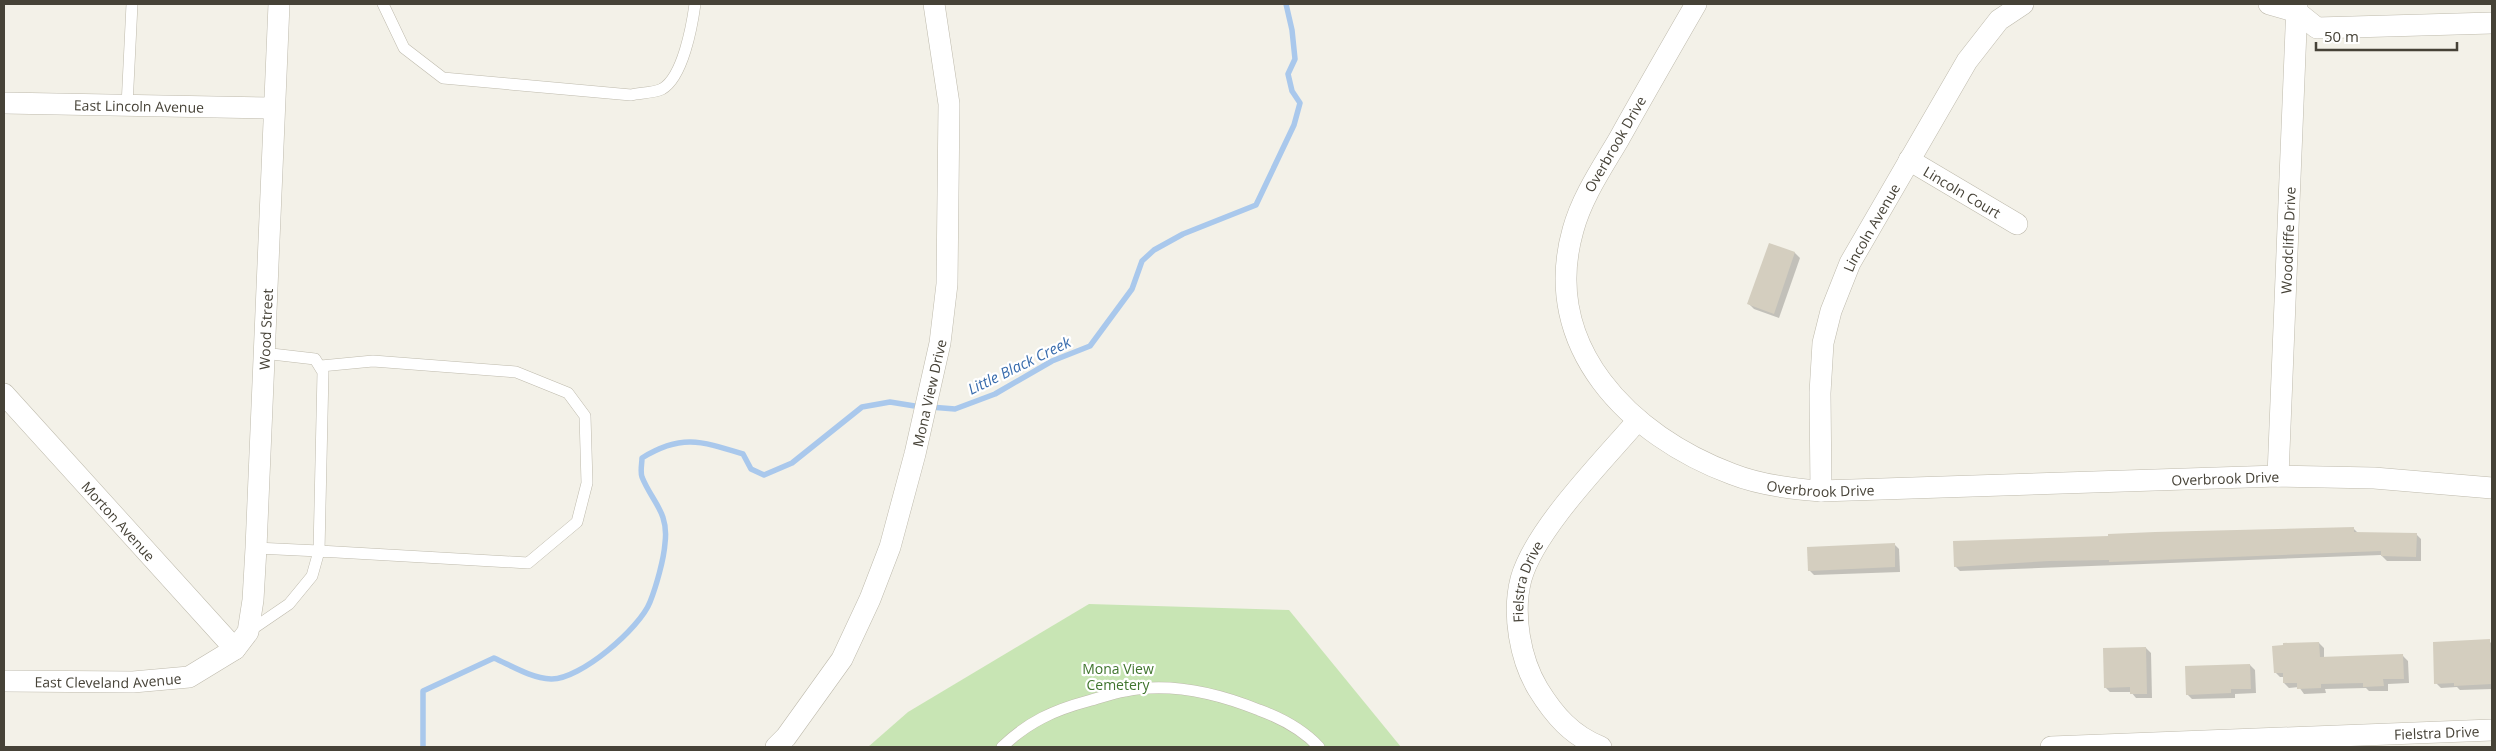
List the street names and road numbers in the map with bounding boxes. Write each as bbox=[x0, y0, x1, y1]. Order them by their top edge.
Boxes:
street label: Overbrook Drive bbox=[1580, 92, 1650, 195]
street label: East Lincoln Avenue bbox=[74, 95, 204, 116]
street label: Lincoln Court bbox=[1920, 161, 2005, 222]
street label: Lincoln Avenue bbox=[1838, 179, 1904, 274]
street label: Woodcliffe Drive bbox=[2276, 186, 2299, 294]
street label: Wood Street bbox=[254, 288, 276, 370]
street label: Mona View Drive bbox=[907, 337, 950, 448]
street label: Overbrook Drive bbox=[2171, 466, 2280, 489]
street label: Overbrook Drive bbox=[1765, 475, 1875, 501]
street label: Morton Avenue bbox=[78, 477, 160, 565]
street label: Fielstra Drive bbox=[1508, 537, 1547, 623]
street label: East Cleveland Avenue bbox=[34, 668, 182, 691]
street label: Fielstra Drive bbox=[2394, 721, 2480, 743]

